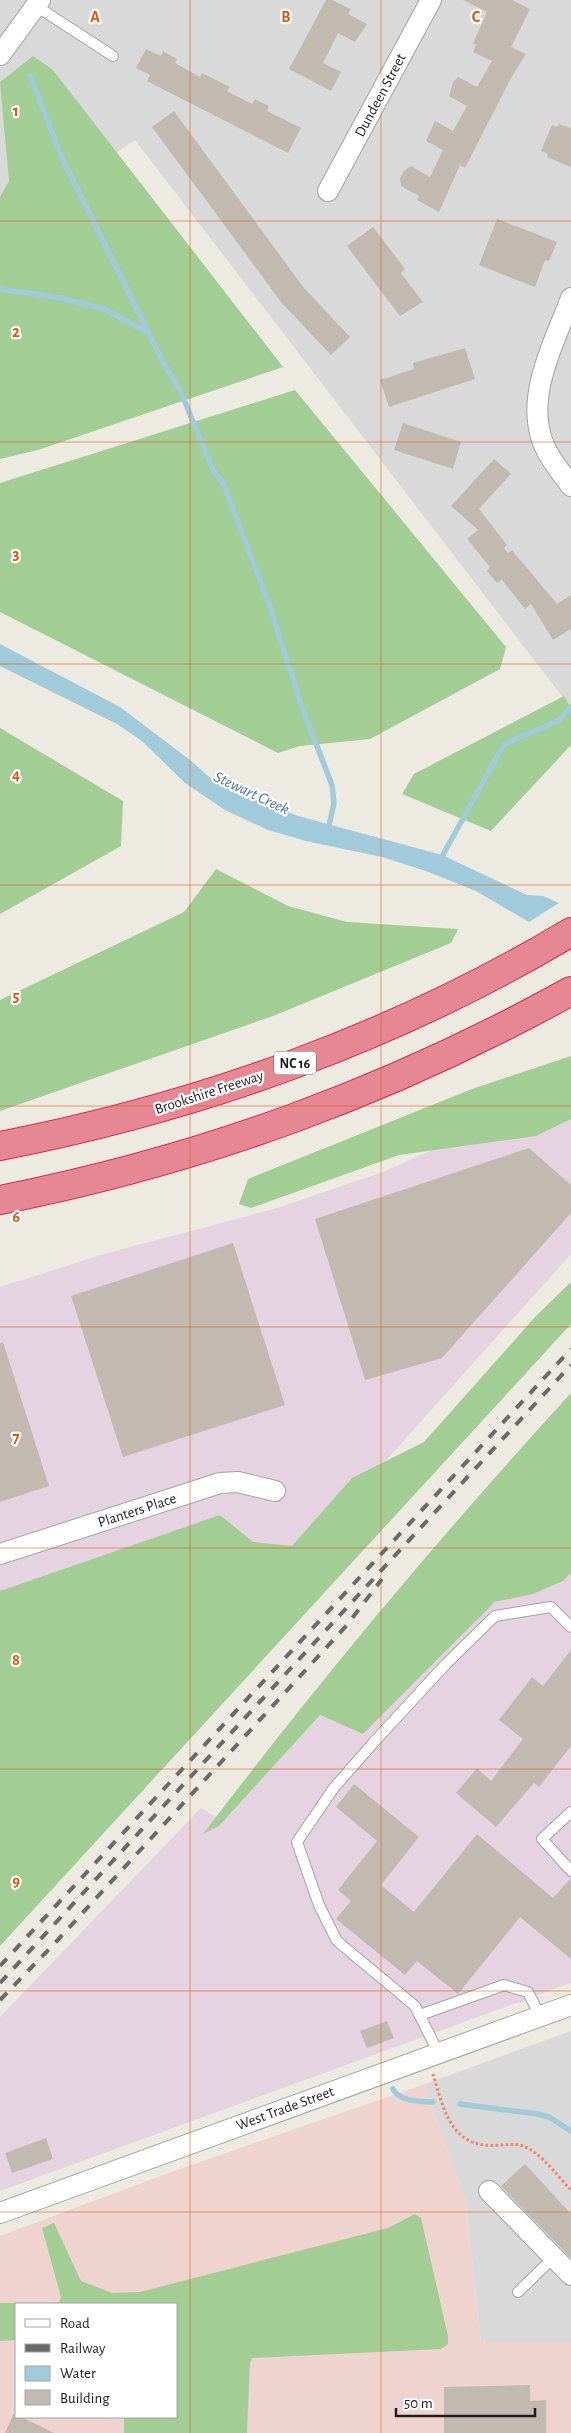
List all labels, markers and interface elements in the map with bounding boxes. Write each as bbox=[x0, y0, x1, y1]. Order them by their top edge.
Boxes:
text: A bbox=[90, 9, 100, 25]
text: B bbox=[281, 9, 291, 25]
text: C bbox=[472, 9, 481, 25]
street label: Dundeen Street bbox=[352, 51, 409, 139]
text: 1 bbox=[13, 103, 19, 119]
text: 2 bbox=[12, 324, 20, 340]
text: 3 bbox=[13, 546, 20, 562]
text: 4 bbox=[12, 767, 20, 783]
water label: Stewart Creek bbox=[211, 768, 292, 817]
text: 5 bbox=[13, 988, 20, 1004]
road number: NC 16 bbox=[274, 1052, 316, 1074]
street label: Brookshire Freeway bbox=[153, 1068, 266, 1117]
text: 6 bbox=[12, 1209, 20, 1225]
text: 7 bbox=[13, 1430, 20, 1446]
street label: Planters Place bbox=[96, 1491, 178, 1530]
text: 8 bbox=[12, 1652, 20, 1668]
text: 9 bbox=[12, 1873, 20, 1889]
street label: West Trade Street bbox=[234, 2084, 336, 2133]
legend bbox=[15, 2303, 178, 2418]
text: Road bbox=[60, 2316, 90, 2331]
text: Railway bbox=[60, 2341, 106, 2356]
text: Water bbox=[60, 2366, 96, 2381]
scale bar bbox=[396, 2386, 535, 2418]
text: Building bbox=[60, 2391, 110, 2406]
text: 50 m bbox=[404, 2396, 433, 2411]

